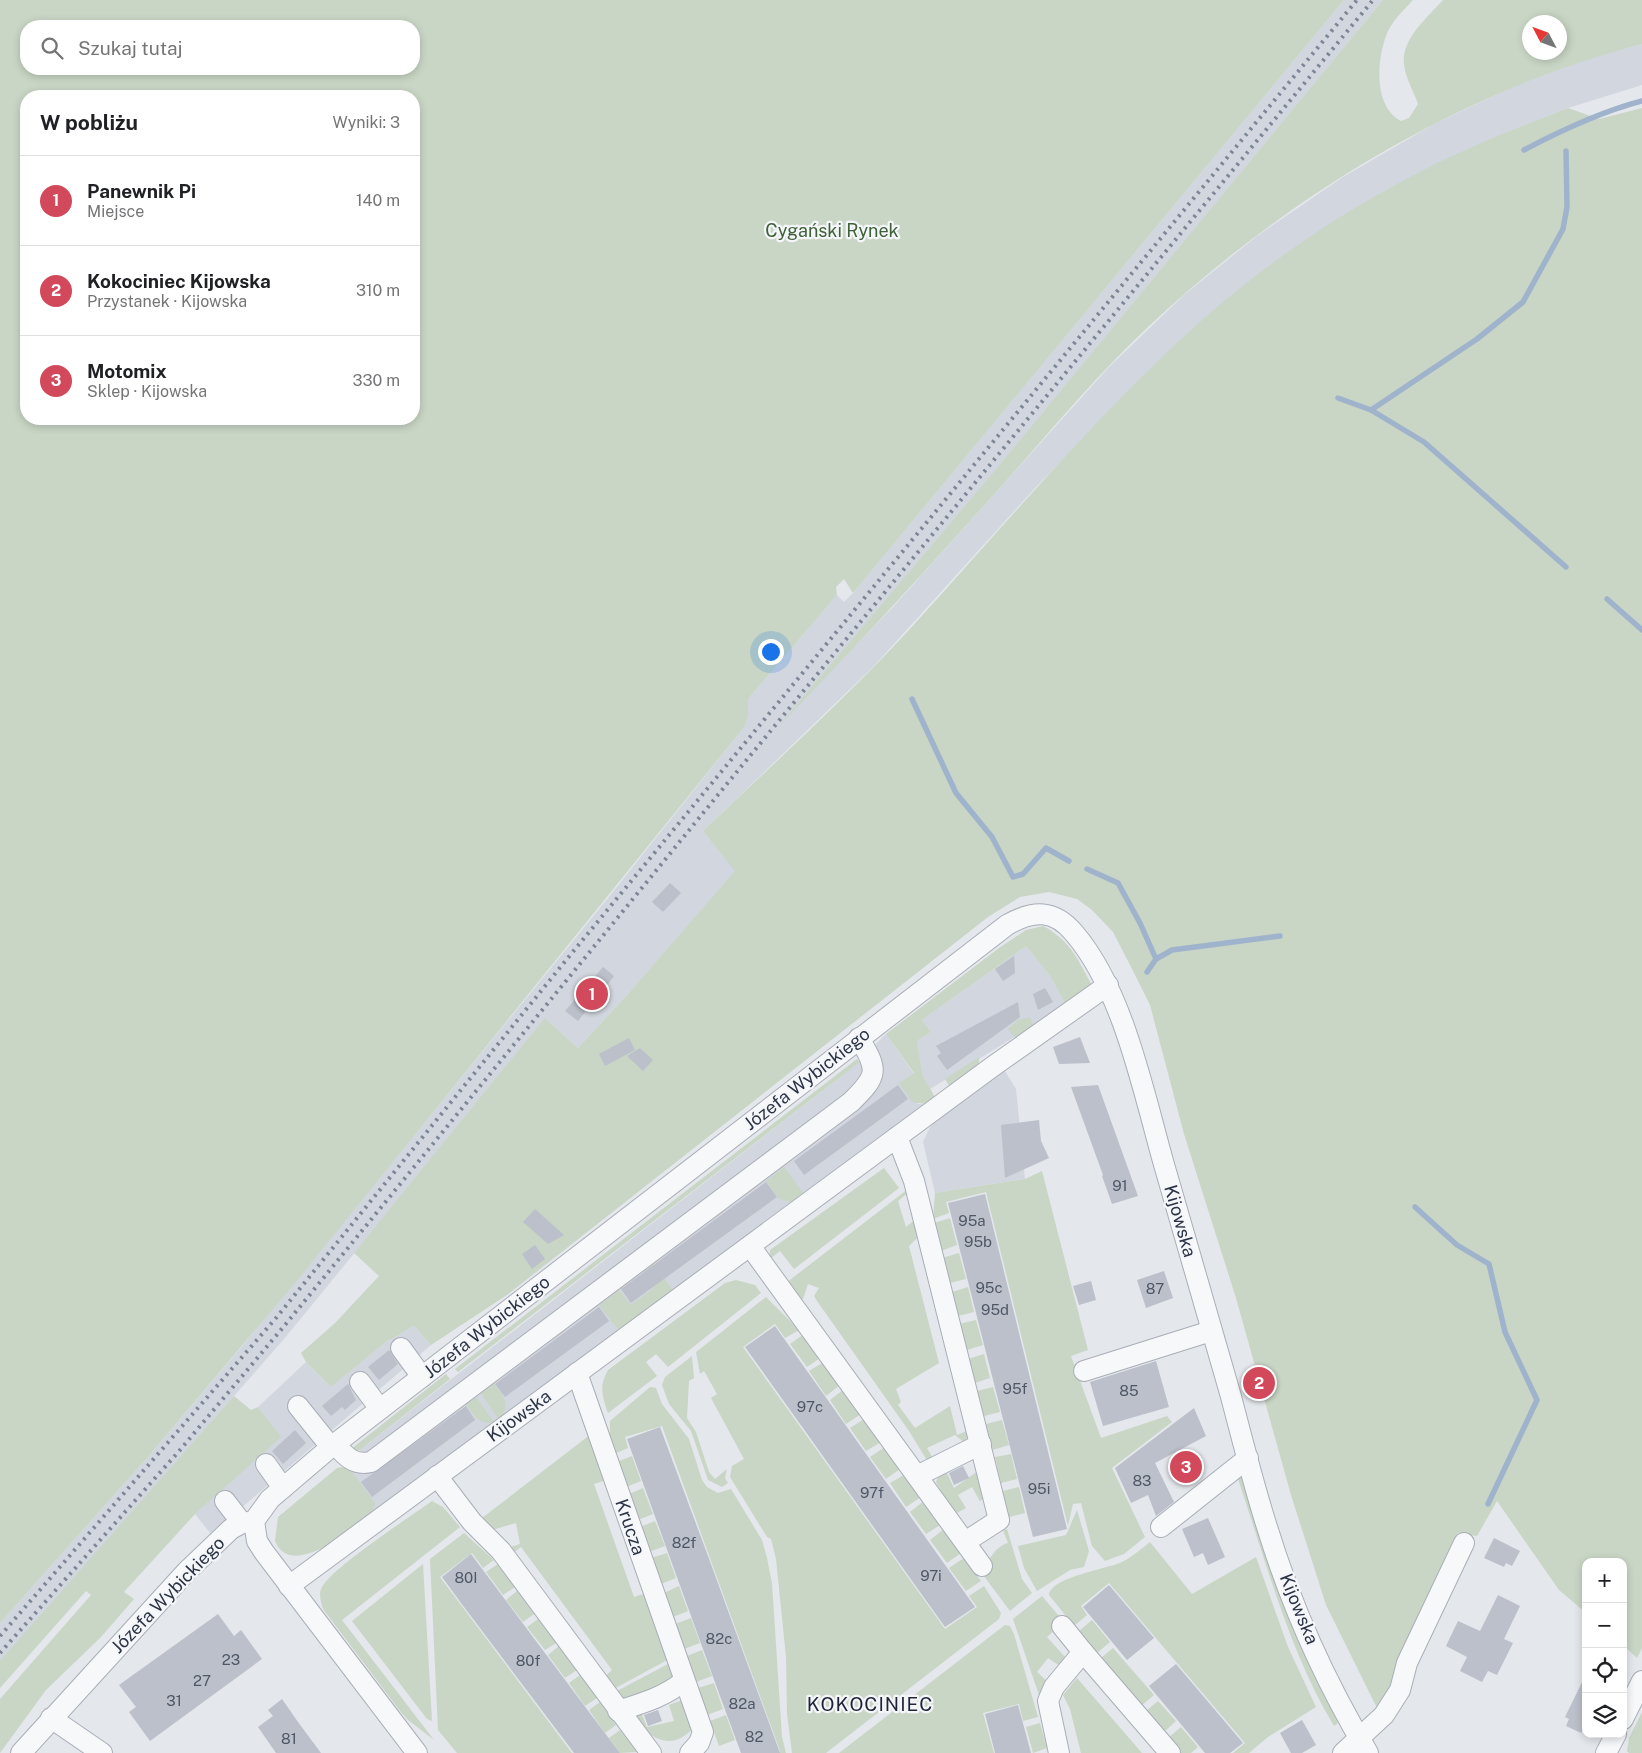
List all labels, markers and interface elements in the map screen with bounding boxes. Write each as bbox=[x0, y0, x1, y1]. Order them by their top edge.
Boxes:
north arrow bbox=[1522, 15, 1567, 60]
search box bbox=[20, 20, 420, 75]
icon: search bbox=[38, 34, 66, 62]
text: Szukaj tutaj bbox=[78, 37, 183, 59]
text: W pobliżu bbox=[40, 110, 138, 135]
text: Wyniki: 3 bbox=[332, 113, 400, 132]
text: Panewnik Pi bbox=[87, 180, 196, 202]
text: 1 bbox=[53, 191, 59, 210]
text: 140 m bbox=[356, 191, 400, 210]
text: Miejsce bbox=[87, 202, 144, 221]
park label: Cygański Rynek bbox=[765, 220, 899, 241]
text: Kokociniec Kijowska bbox=[87, 270, 271, 292]
text: 2 bbox=[51, 281, 61, 300]
text: 310 m bbox=[356, 281, 400, 300]
text: Przystanek · Kijowska bbox=[87, 292, 247, 311]
text: Motomix bbox=[87, 360, 167, 382]
text: 3 bbox=[51, 371, 61, 390]
text: 330 m bbox=[353, 371, 400, 390]
text: Sklep · Kijowska bbox=[87, 382, 207, 401]
your location bbox=[758, 639, 784, 665]
pin: 1 bbox=[576, 975, 608, 1013]
street label: Józefa Wybickiego bbox=[740, 1023, 874, 1134]
house number: 91 bbox=[1112, 1177, 1128, 1194]
street label: Kijowska bbox=[1160, 1182, 1201, 1259]
house number: 95a bbox=[958, 1212, 986, 1229]
house number: 95b bbox=[964, 1233, 992, 1250]
street label: Józefa Wybickiego bbox=[420, 1271, 554, 1382]
house number: 95c bbox=[975, 1279, 1003, 1296]
house number: 87 bbox=[1146, 1280, 1164, 1297]
house number: 95d bbox=[981, 1301, 1009, 1318]
pin: 2 bbox=[1243, 1364, 1275, 1402]
house number: 95f bbox=[1003, 1380, 1028, 1397]
house number: 85 bbox=[1119, 1382, 1139, 1399]
street label: Kijowska bbox=[482, 1385, 555, 1446]
house number: 97c bbox=[797, 1398, 823, 1415]
pin: 3 bbox=[1170, 1448, 1202, 1486]
house number: 83 bbox=[1132, 1472, 1152, 1489]
house number: 95i bbox=[1028, 1480, 1050, 1497]
house number: 97f bbox=[860, 1484, 884, 1501]
street label: Krucza bbox=[611, 1496, 650, 1558]
street label: Józefa Wybickiego bbox=[107, 1532, 229, 1657]
house number: 82f bbox=[672, 1534, 696, 1551]
map controls bbox=[1582, 1558, 1627, 1738]
button: + bbox=[1582, 1558, 1627, 1603]
house number: 97i bbox=[920, 1567, 942, 1584]
house number: 80I bbox=[454, 1569, 478, 1586]
street label: Kijowska bbox=[1276, 1570, 1323, 1647]
button: − bbox=[1582, 1603, 1627, 1648]
house number: 82c bbox=[706, 1630, 732, 1647]
button: locate bbox=[1582, 1648, 1627, 1693]
house number: 23 bbox=[222, 1651, 240, 1668]
house number: 80f bbox=[516, 1652, 540, 1669]
house number: 27 bbox=[193, 1672, 211, 1689]
house number: 31 bbox=[166, 1692, 182, 1709]
district label: KOKOCINIEC bbox=[807, 1693, 933, 1715]
button: layers bbox=[1582, 1693, 1627, 1738]
house number: 82a bbox=[729, 1695, 755, 1712]
house number: 82 bbox=[745, 1728, 763, 1745]
house number: 81 bbox=[281, 1730, 297, 1747]

